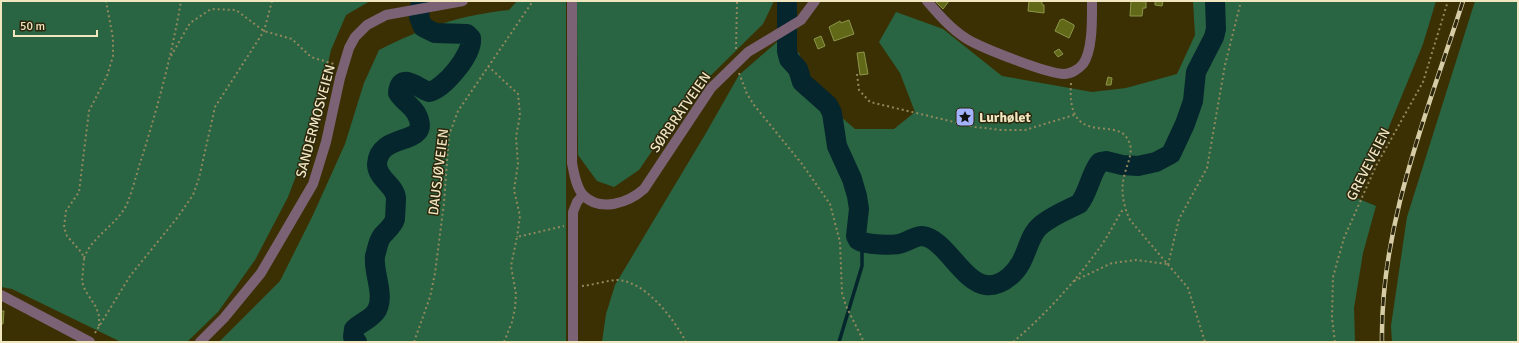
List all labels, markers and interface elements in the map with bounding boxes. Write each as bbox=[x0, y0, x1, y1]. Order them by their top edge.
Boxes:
scale bar bbox=[14, 12, 97, 38]
text: 50 m bbox=[20, 19, 45, 34]
street label: SANDERMOSVEIEN bbox=[292, 63, 339, 180]
street label: SØRBRÅTVEIEN bbox=[646, 69, 714, 156]
place icon: Lurhølet bbox=[954, 106, 976, 128]
place label: Lurhølet bbox=[979, 109, 1032, 126]
street label: GREVEVEIEN bbox=[1343, 125, 1394, 203]
street label: DAUSJØVEIEN bbox=[425, 128, 452, 216]

